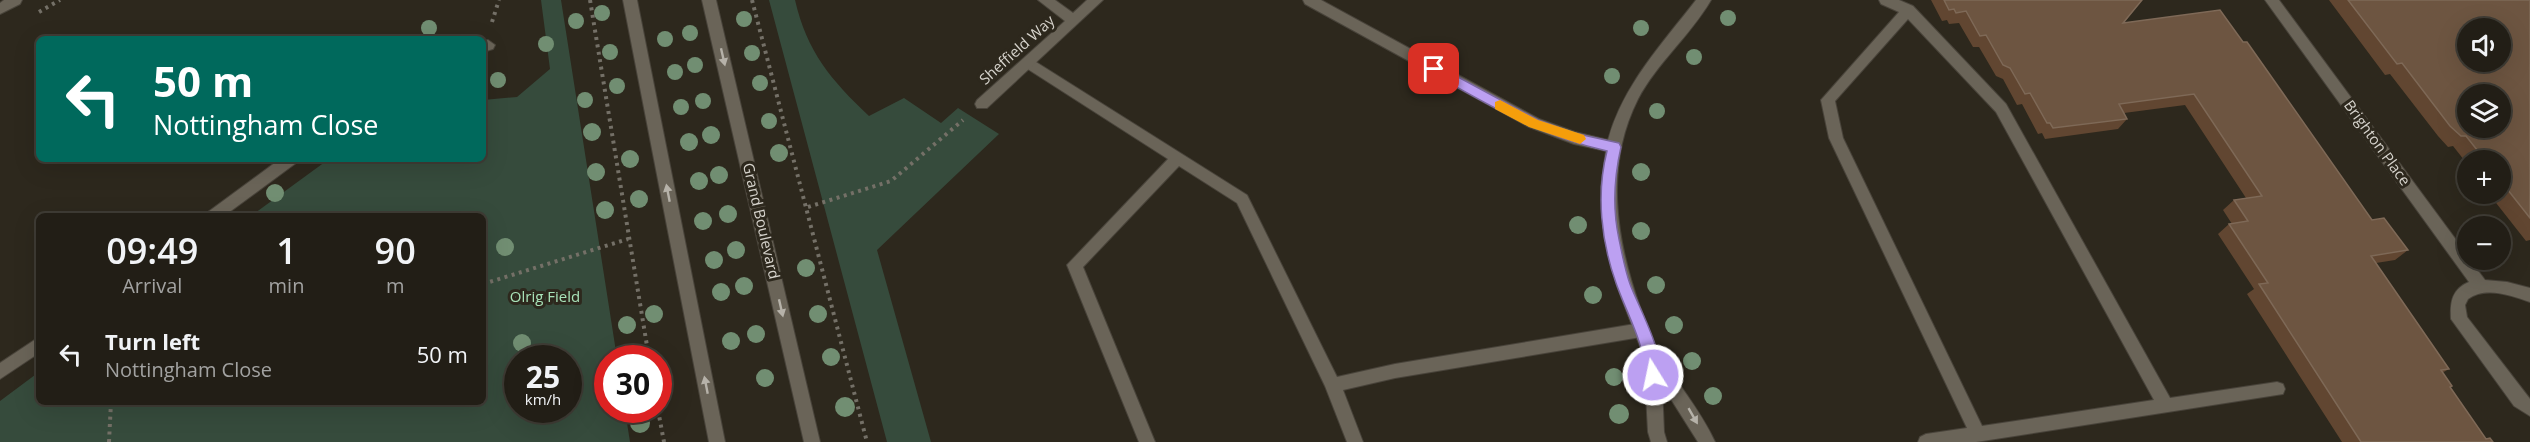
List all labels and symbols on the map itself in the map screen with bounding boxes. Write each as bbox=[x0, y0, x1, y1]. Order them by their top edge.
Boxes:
street label: Sheffield Way bbox=[974, 10, 1059, 88]
pin bbox=[1408, 43, 1459, 94]
one-way arrow bbox=[718, 48, 728, 66]
street label: Brighton Place bbox=[2340, 96, 2416, 189]
street label: Grand Boulevard bbox=[739, 161, 785, 281]
one-way arrow bbox=[663, 184, 672, 203]
park label: Olrig Field bbox=[510, 286, 580, 306]
one-way arrow bbox=[777, 299, 786, 318]
position arrow bbox=[1621, 343, 1685, 407]
speed limit sign: 30 bbox=[594, 345, 672, 423]
one-way arrow bbox=[701, 375, 710, 394]
one-way arrow bbox=[1687, 408, 1698, 424]

